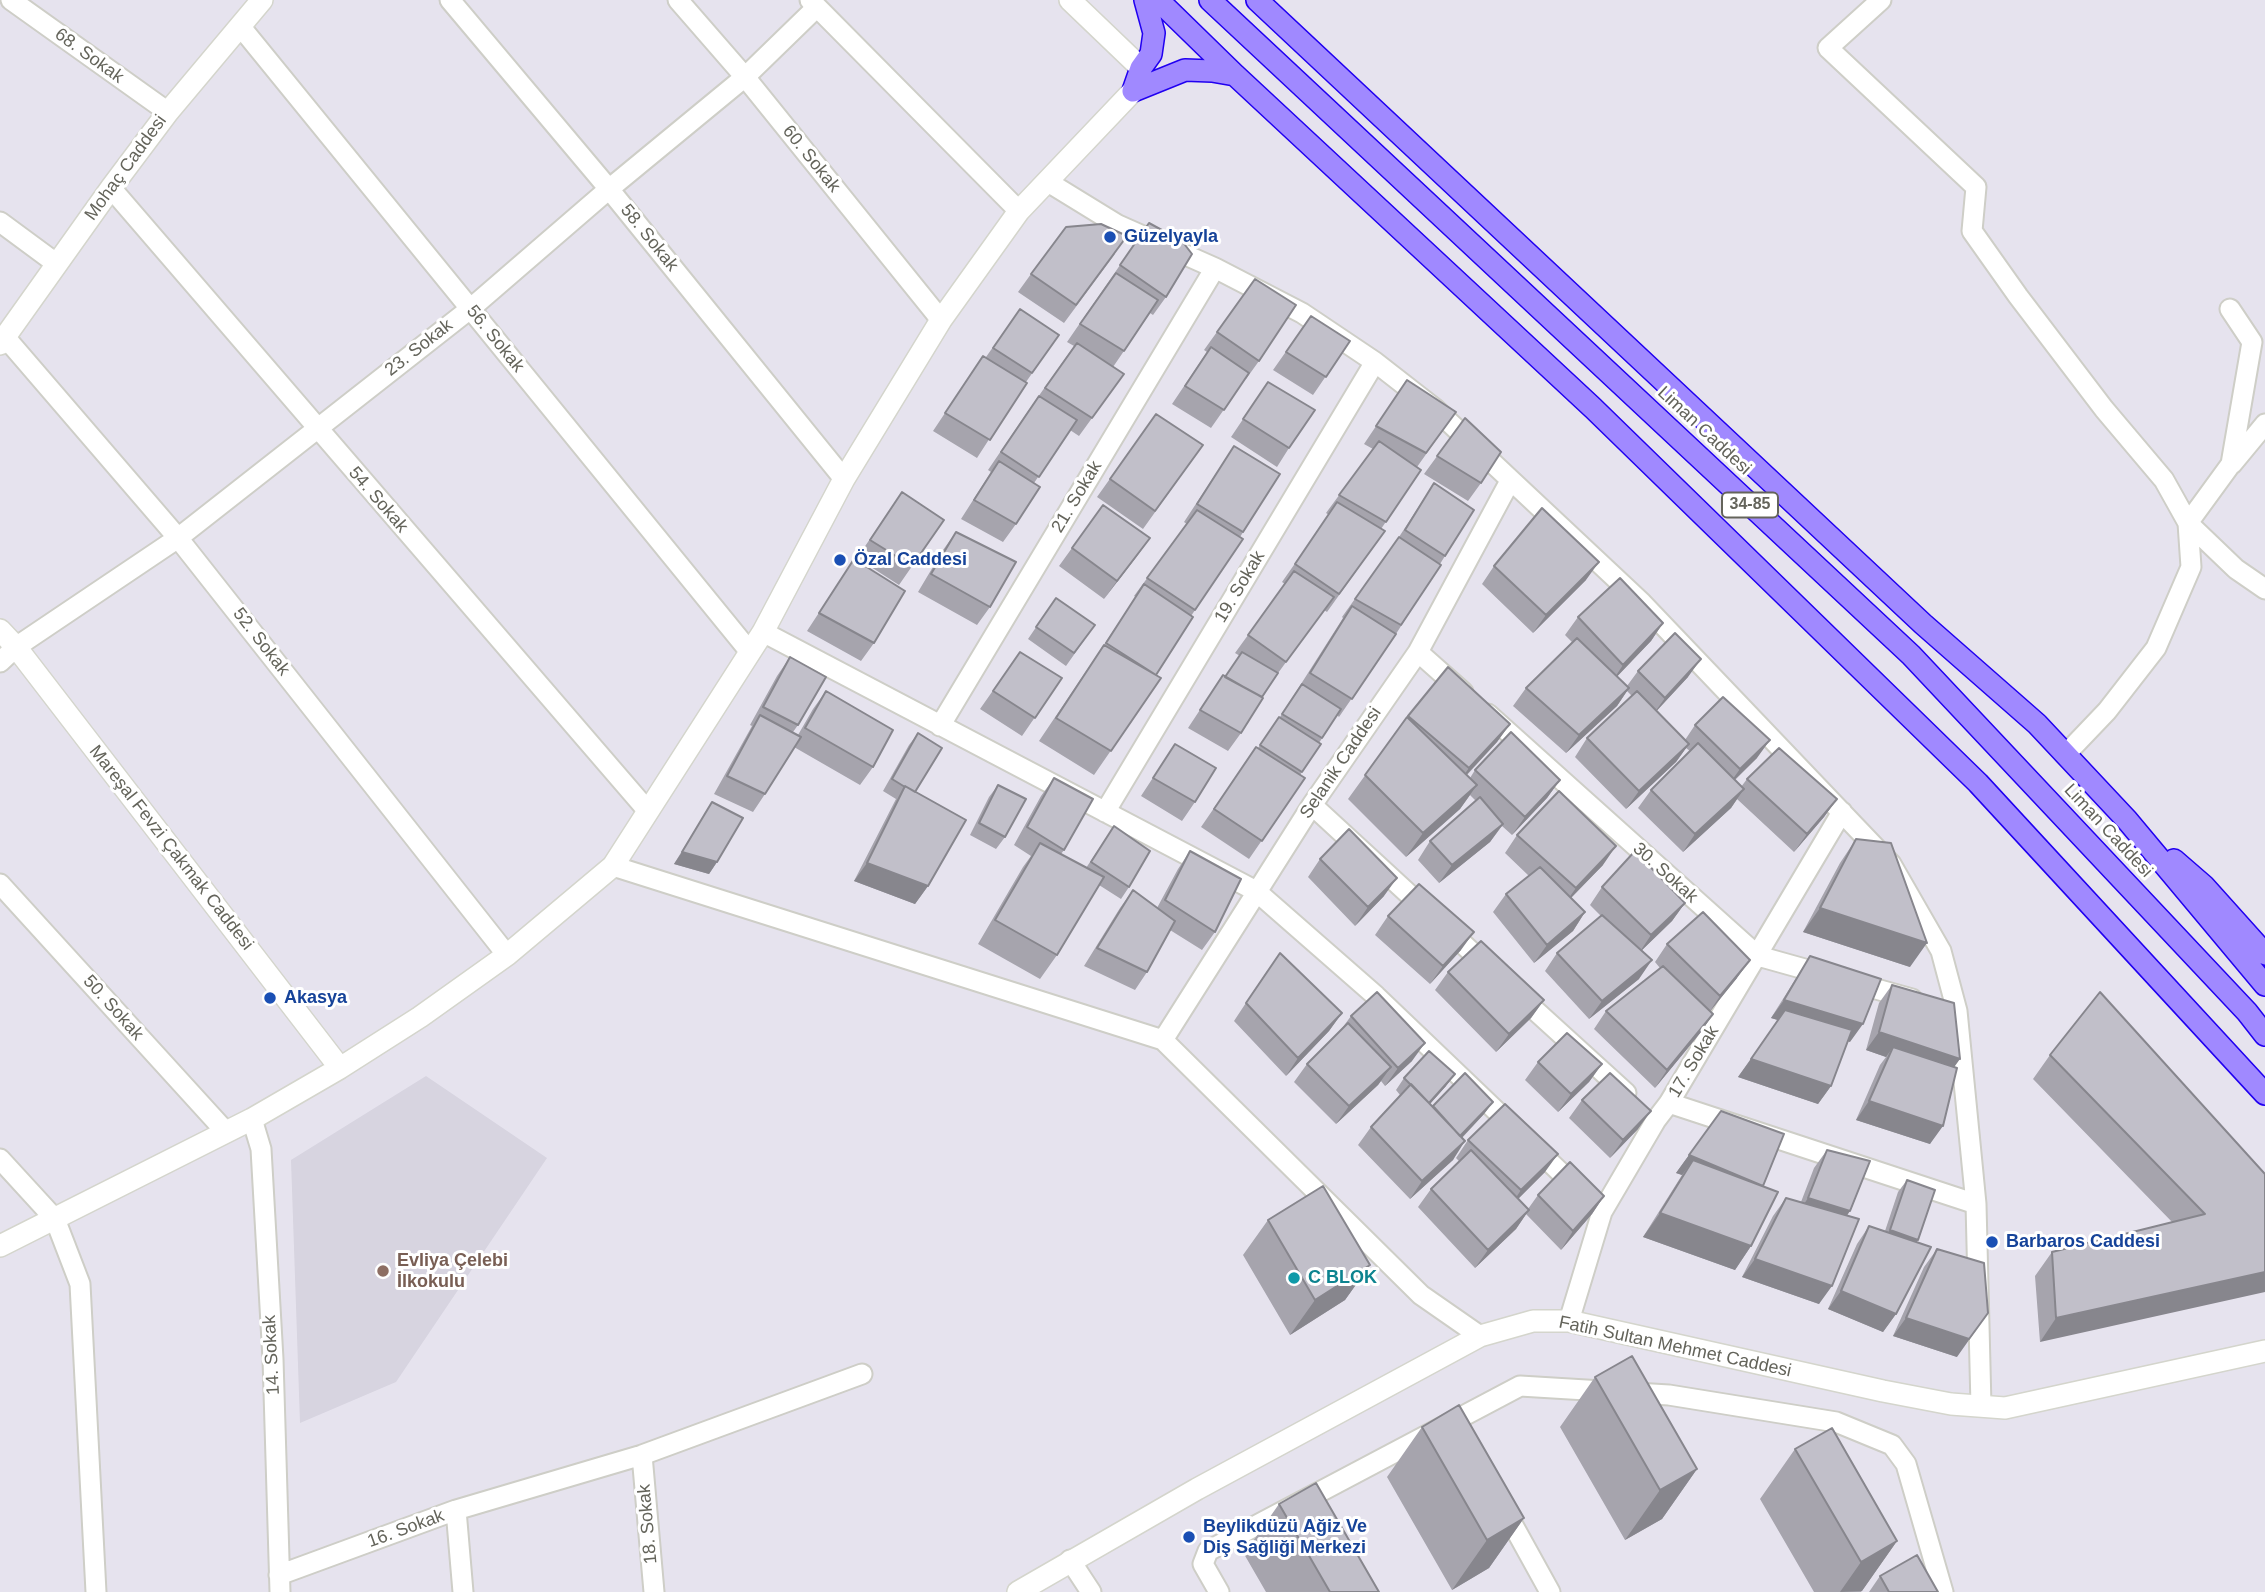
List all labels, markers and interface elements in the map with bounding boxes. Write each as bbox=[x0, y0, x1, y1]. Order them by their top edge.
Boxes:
street label: 68. Sokak bbox=[50, 24, 128, 88]
street label: Mohaç Caddesi bbox=[81, 111, 171, 225]
street label: 60. Sokak bbox=[777, 121, 845, 197]
street label: 58. Sokak bbox=[615, 200, 683, 276]
place label: Güzelyayla bbox=[1124, 226, 1218, 248]
marker: Güzelyayla bbox=[1102, 229, 1118, 245]
street label: 56. Sokak bbox=[461, 301, 529, 377]
street label: 23. Sokak bbox=[381, 315, 457, 381]
street label: Liman Caddesi bbox=[1653, 382, 1755, 480]
street label: 21. Sokak bbox=[1047, 457, 1107, 537]
street label: 54. Sokak bbox=[344, 463, 412, 537]
road number: 34-85 bbox=[1722, 492, 1778, 518]
street label: 19. Sokak bbox=[1210, 547, 1270, 627]
place label: Özal Caddesi bbox=[854, 549, 967, 571]
marker: Özal Caddesi bbox=[832, 552, 848, 568]
street label: 52. Sokak bbox=[228, 604, 294, 680]
street label: Selanik Caddesi bbox=[1296, 703, 1386, 823]
street label: Mareşal Fevzi Çakmak Caddesi bbox=[84, 741, 258, 955]
street label: Liman Caddesi bbox=[2059, 780, 2157, 882]
street label: 30. Sokak bbox=[1628, 838, 1702, 908]
street label: 50. Sokak bbox=[78, 971, 148, 1045]
place label: Akasya bbox=[284, 987, 347, 1009]
marker: Akasya bbox=[262, 990, 278, 1006]
street label: 17. Sokak bbox=[1664, 1022, 1724, 1102]
place label: Barbaros Caddesi bbox=[2006, 1231, 2160, 1253]
marker: Barbaros Caddesi bbox=[1984, 1234, 2000, 1250]
place label: Evliya Çelebi İlkokulu bbox=[397, 1250, 508, 1292]
marker: Evliya Çelebi İlkokulu bbox=[375, 1263, 391, 1279]
place label: C BLOK bbox=[1308, 1267, 1377, 1289]
marker: C BLOK bbox=[1286, 1270, 1302, 1286]
street label: Fatih Sultan Mehmet Caddesi bbox=[1557, 1312, 1793, 1382]
street label: 14. Sokak bbox=[259, 1314, 285, 1396]
street label: 18. Sokak bbox=[634, 1483, 662, 1565]
street label: 16. Sokak bbox=[365, 1505, 447, 1553]
place label: Beylikdüzü Ağiz Ve Diş Sağliği Merkezi bbox=[1203, 1516, 1367, 1558]
marker: Beylikdüzü Ağiz Ve Diş Sağliği Merkezi bbox=[1181, 1529, 1197, 1545]

